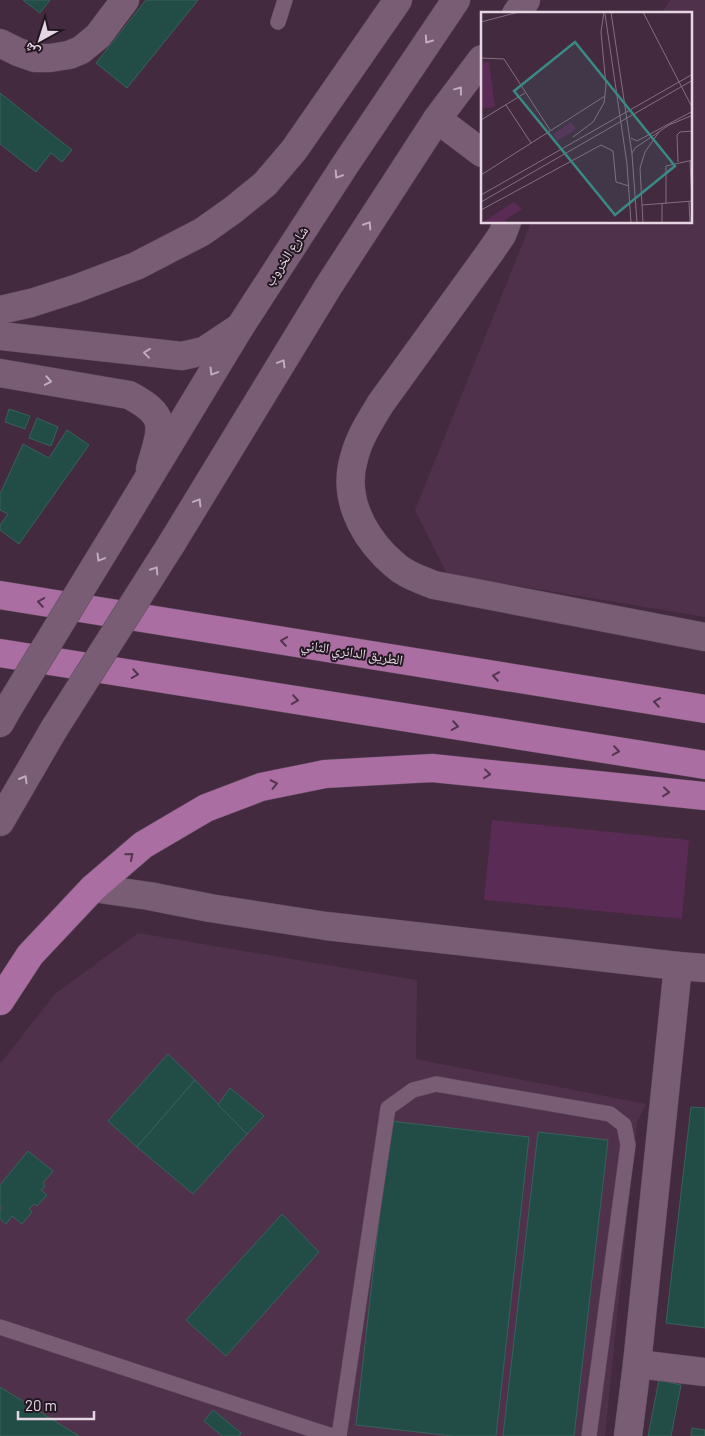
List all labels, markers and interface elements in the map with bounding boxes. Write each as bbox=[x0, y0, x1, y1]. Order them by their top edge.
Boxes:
inset map bbox=[481, 12, 692, 224]
north arrow bbox=[15, 15, 65, 65]
one-way arrow bbox=[425, 34, 434, 44]
text: ش bbox=[20, 38, 43, 62]
one-way arrow bbox=[453, 86, 462, 96]
one-way arrow bbox=[335, 170, 344, 179]
one-way arrow bbox=[362, 221, 371, 231]
street label: شارع الخروب bbox=[260, 223, 313, 290]
one-way arrow bbox=[142, 348, 150, 359]
one-way arrow bbox=[275, 359, 285, 368]
one-way arrow bbox=[210, 366, 220, 375]
one-way arrow bbox=[44, 376, 52, 386]
one-way arrow bbox=[191, 498, 201, 507]
one-way arrow bbox=[96, 553, 106, 562]
one-way arrow bbox=[149, 566, 158, 576]
one-way arrow bbox=[37, 597, 46, 607]
street label: الطريق الدائري الثاني bbox=[299, 635, 404, 671]
one-way arrow bbox=[280, 637, 289, 647]
one-way arrow bbox=[130, 669, 139, 679]
one-way arrow bbox=[492, 671, 501, 681]
one-way arrow bbox=[291, 694, 299, 705]
one-way arrow bbox=[653, 697, 661, 707]
one-way arrow bbox=[451, 720, 460, 730]
one-way arrow bbox=[612, 746, 620, 756]
one-way arrow bbox=[484, 768, 492, 779]
one-way arrow bbox=[18, 776, 28, 785]
one-way arrow bbox=[269, 779, 278, 790]
one-way arrow bbox=[663, 786, 671, 797]
one-way arrow bbox=[124, 853, 133, 862]
scale bar bbox=[18, 1388, 94, 1420]
text: 20 m bbox=[25, 1396, 57, 1414]

